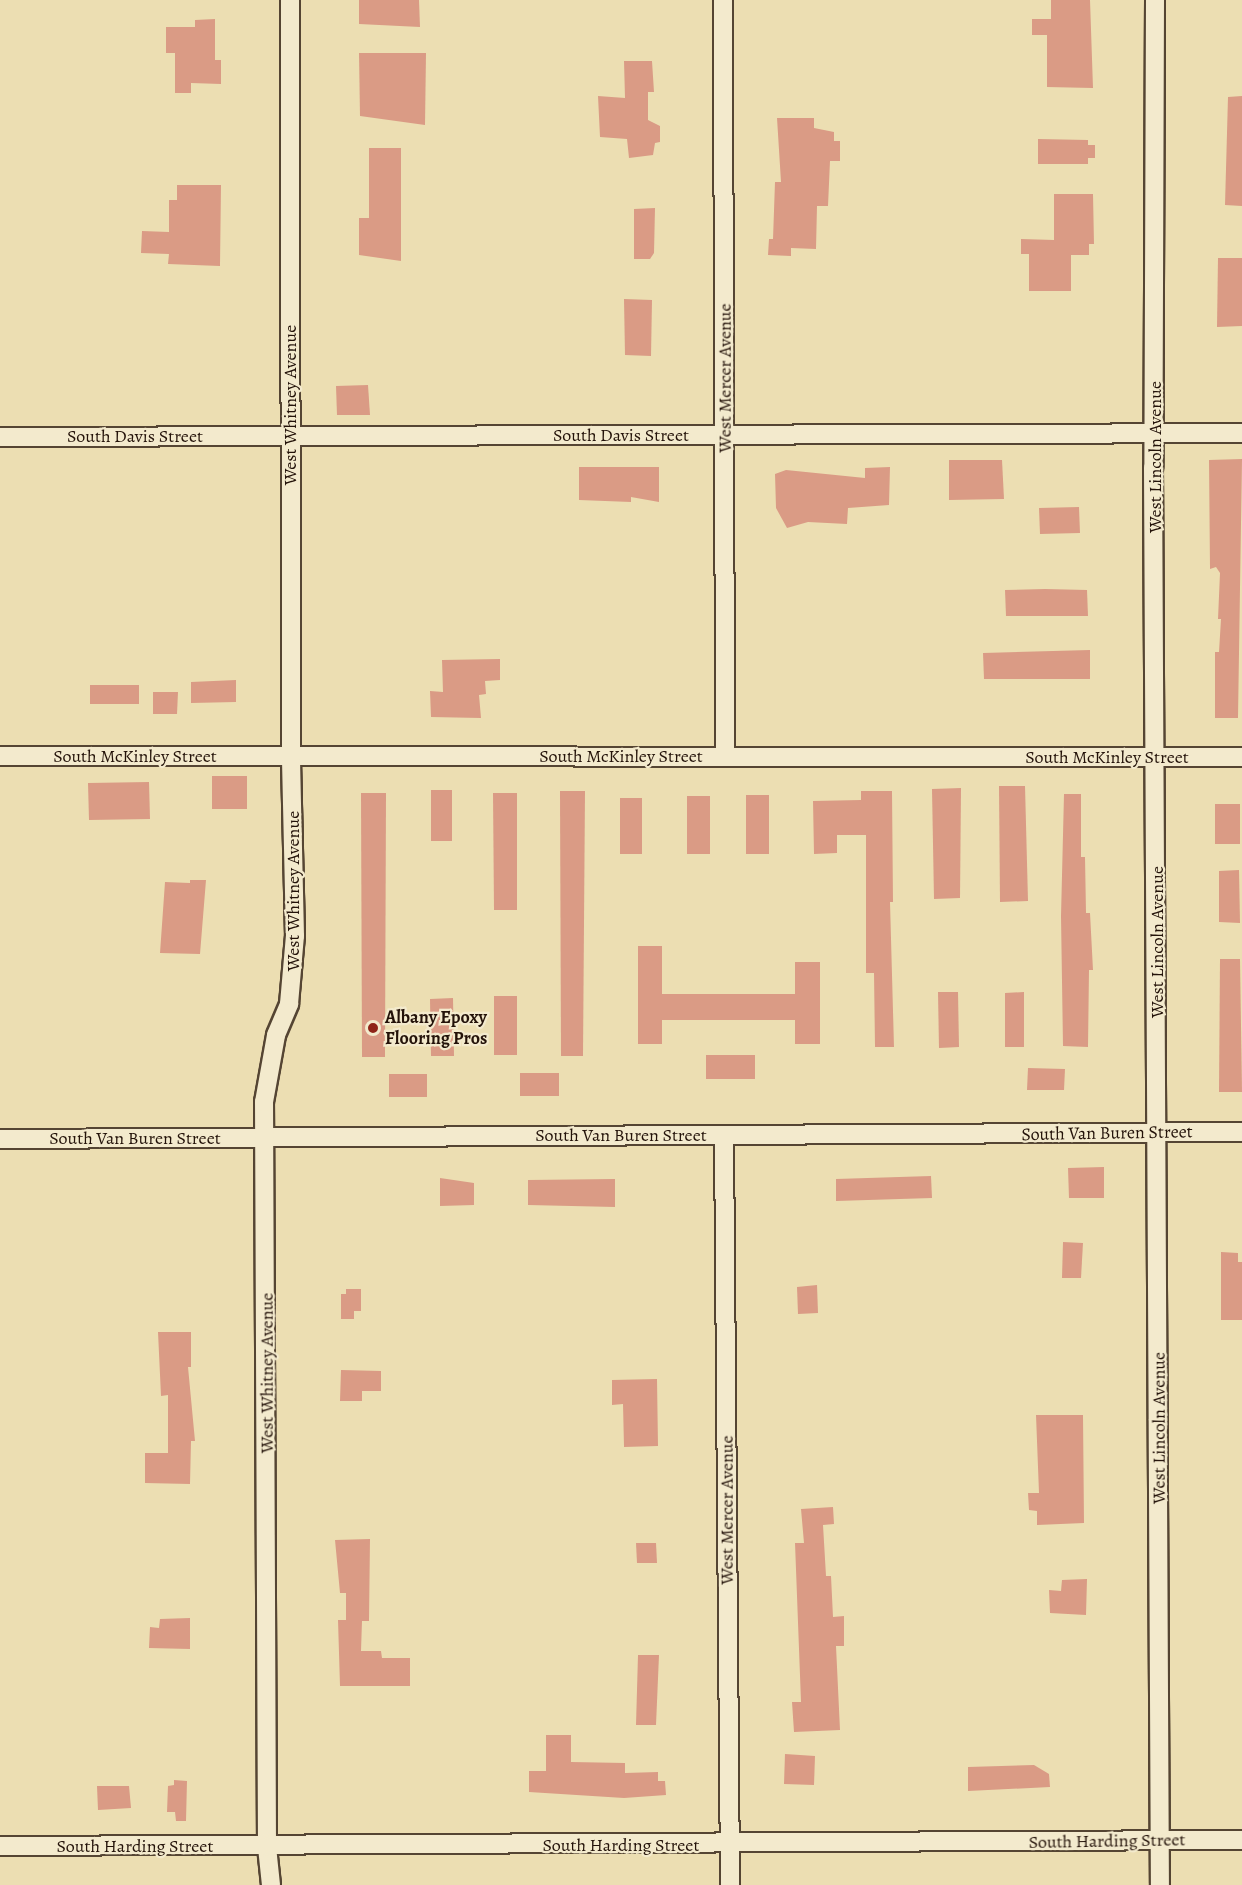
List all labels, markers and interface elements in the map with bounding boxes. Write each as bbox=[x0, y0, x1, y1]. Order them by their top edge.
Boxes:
street label: West Mercer Avenue bbox=[714, 303, 736, 453]
street label: West Whitney Avenue bbox=[279, 325, 301, 485]
street label: West Lincoln Avenue bbox=[1144, 381, 1166, 533]
street label: South Davis Street bbox=[553, 424, 689, 446]
street label: South Davis Street bbox=[67, 425, 203, 447]
street label: South McKinley Street bbox=[53, 745, 217, 767]
street label: South McKinley Street bbox=[539, 745, 703, 767]
street label: South McKinley Street bbox=[1025, 746, 1189, 768]
street label: West Whitney Avenue bbox=[282, 811, 304, 971]
street label: West Lincoln Avenue bbox=[1146, 866, 1168, 1018]
place label: Albany Epoxy Flooring Pros bbox=[385, 1007, 487, 1050]
marker: Albany Epoxy Flooring Pros bbox=[366, 1021, 380, 1035]
street label: South Van Buren Street bbox=[1021, 1121, 1193, 1145]
street label: South Van Buren Street bbox=[535, 1124, 707, 1146]
street label: South Van Buren Street bbox=[49, 1127, 221, 1149]
street label: West Whitney Avenue bbox=[256, 1293, 278, 1453]
street label: West Lincoln Avenue bbox=[1148, 1352, 1170, 1504]
street label: West Mercer Avenue bbox=[716, 1435, 738, 1585]
street label: South Harding Street bbox=[1028, 1829, 1186, 1853]
street label: South Harding Street bbox=[543, 1834, 699, 1856]
street label: South Harding Street bbox=[57, 1835, 213, 1857]

